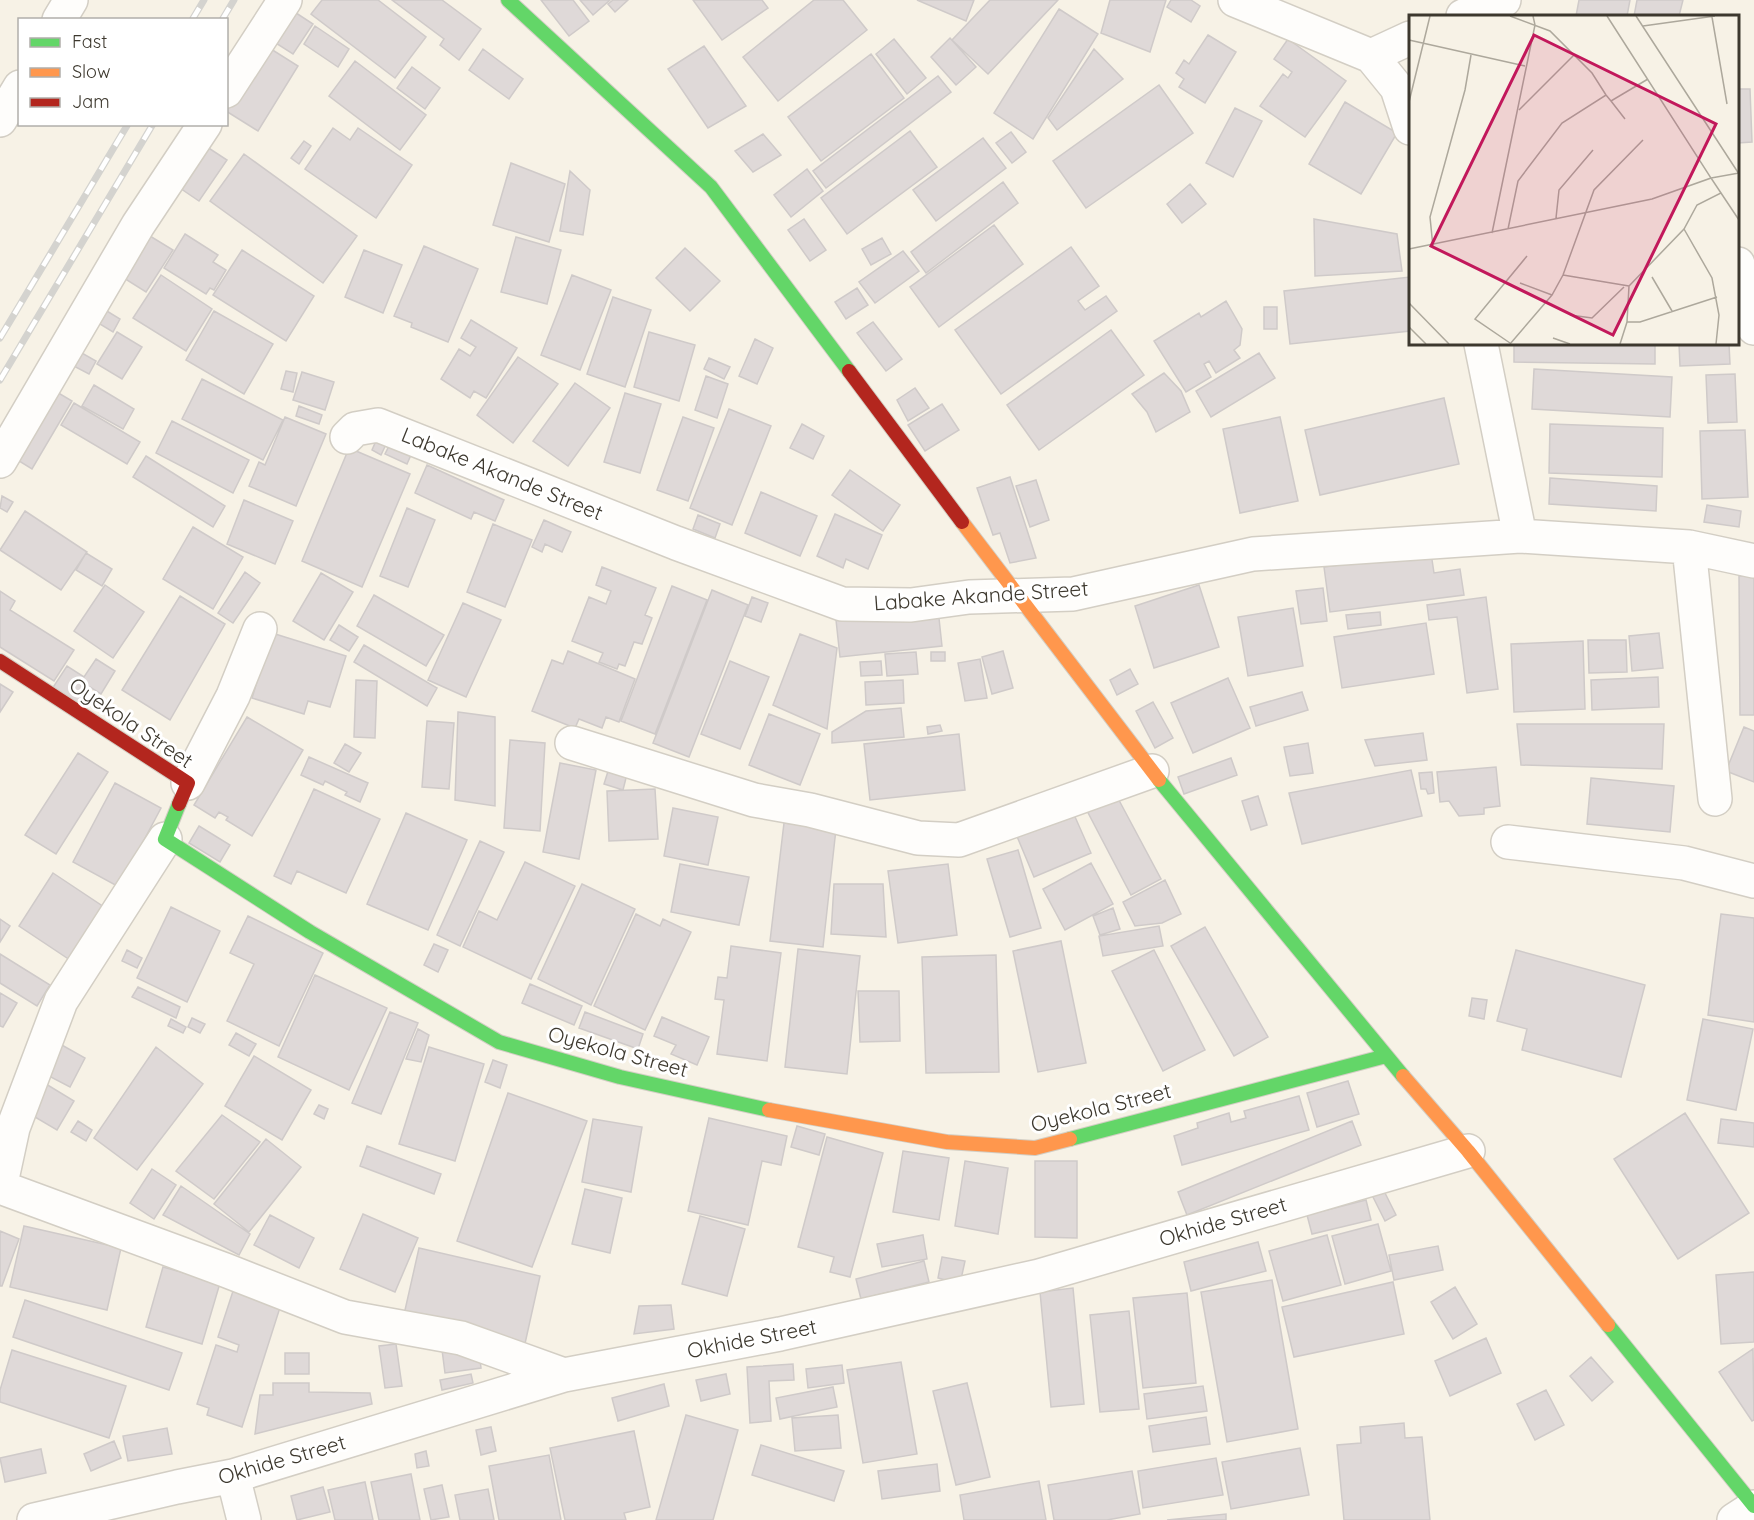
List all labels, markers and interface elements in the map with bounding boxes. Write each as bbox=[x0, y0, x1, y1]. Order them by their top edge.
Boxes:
inset map bbox=[1409, 15, 1739, 345]
legend bbox=[18, 18, 228, 126]
text: Fast bbox=[72, 30, 107, 53]
text: Slow bbox=[72, 60, 110, 83]
text: Jam bbox=[72, 90, 110, 113]
street label: Labake Akande Street bbox=[398, 421, 607, 525]
street label: Labake Akande Street bbox=[873, 575, 1089, 615]
street label: Oyekola Street bbox=[65, 671, 198, 773]
street label: Oyekola Street bbox=[545, 1020, 691, 1082]
street label: Oyekola Street bbox=[1028, 1077, 1174, 1137]
street label: Okhide Street bbox=[1156, 1190, 1289, 1252]
street label: Okhide Street bbox=[685, 1313, 819, 1363]
street label: Okhide Street bbox=[215, 1428, 348, 1490]

